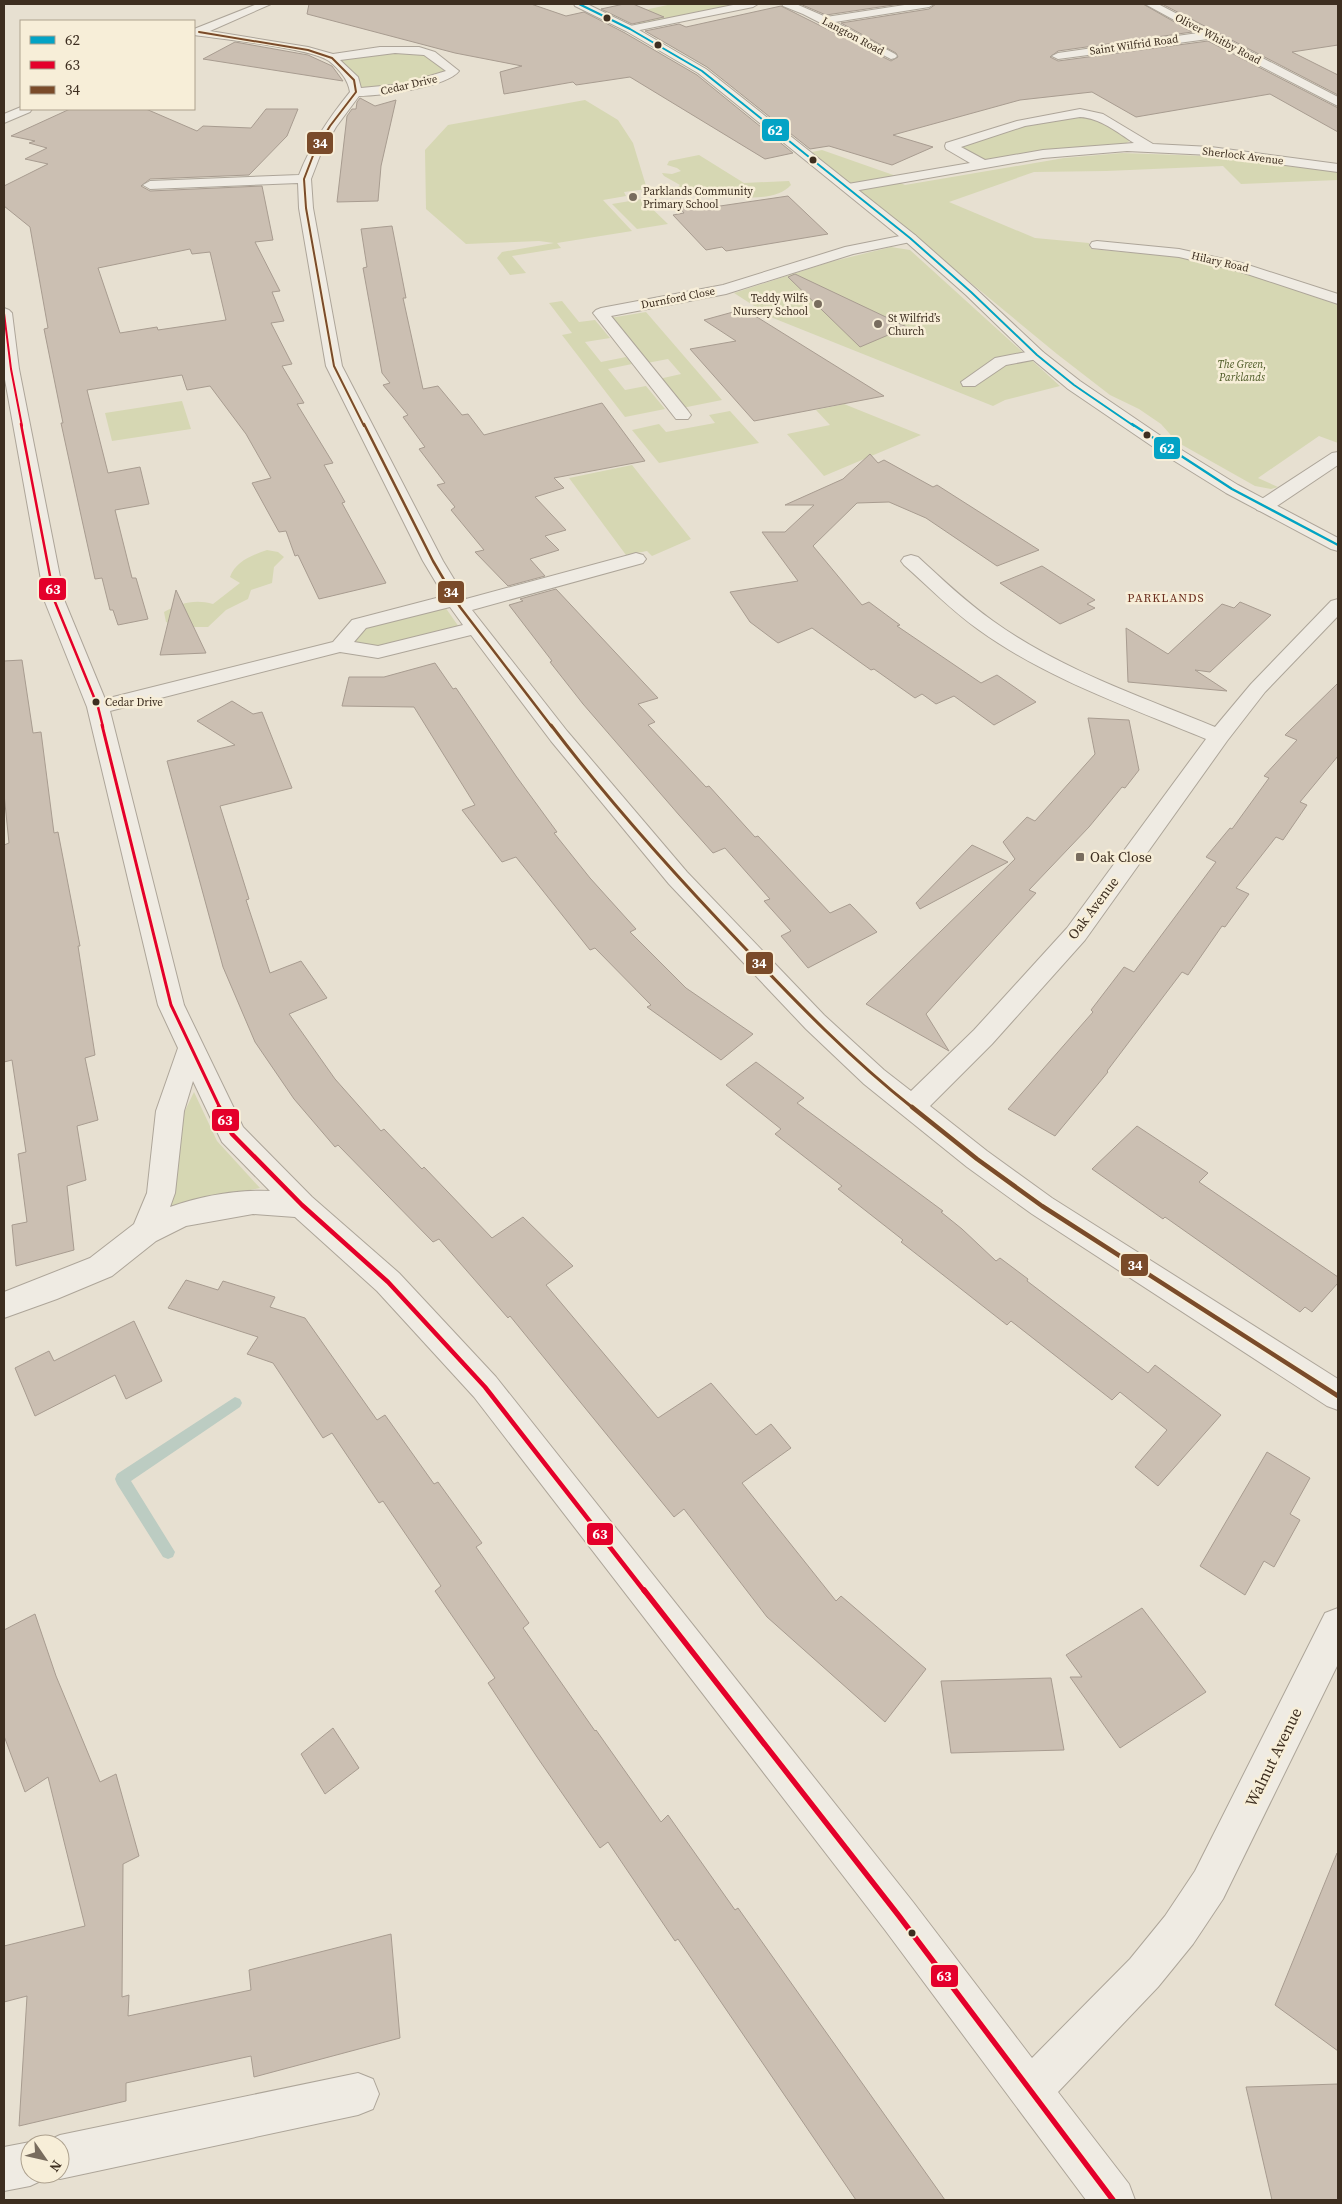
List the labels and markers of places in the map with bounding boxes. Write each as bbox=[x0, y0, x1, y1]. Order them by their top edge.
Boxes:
unlabelled marker bbox=[602, 13, 612, 23]
unlabelled marker bbox=[653, 40, 663, 50]
unlabelled marker bbox=[808, 155, 818, 165]
place label: Parklands Community Primary School bbox=[643, 184, 753, 212]
marker: Parklands Community Primary School bbox=[627, 191, 639, 203]
place label: Teddy Wilfs Nursery School bbox=[733, 291, 808, 319]
marker: Teddy Wilfs Nursery School bbox=[812, 298, 824, 310]
place label: St Wilfrid’s Church bbox=[888, 311, 941, 339]
marker: St Wilfrid’s Church bbox=[872, 318, 884, 330]
unlabelled marker bbox=[1142, 430, 1152, 440]
place label: Cedar Drive bbox=[105, 695, 163, 710]
marker: Cedar Drive bbox=[91, 697, 101, 707]
place label: Oak Close bbox=[1090, 847, 1152, 867]
marker: Oak Close bbox=[1074, 851, 1086, 863]
unlabelled marker bbox=[907, 1928, 917, 1938]

